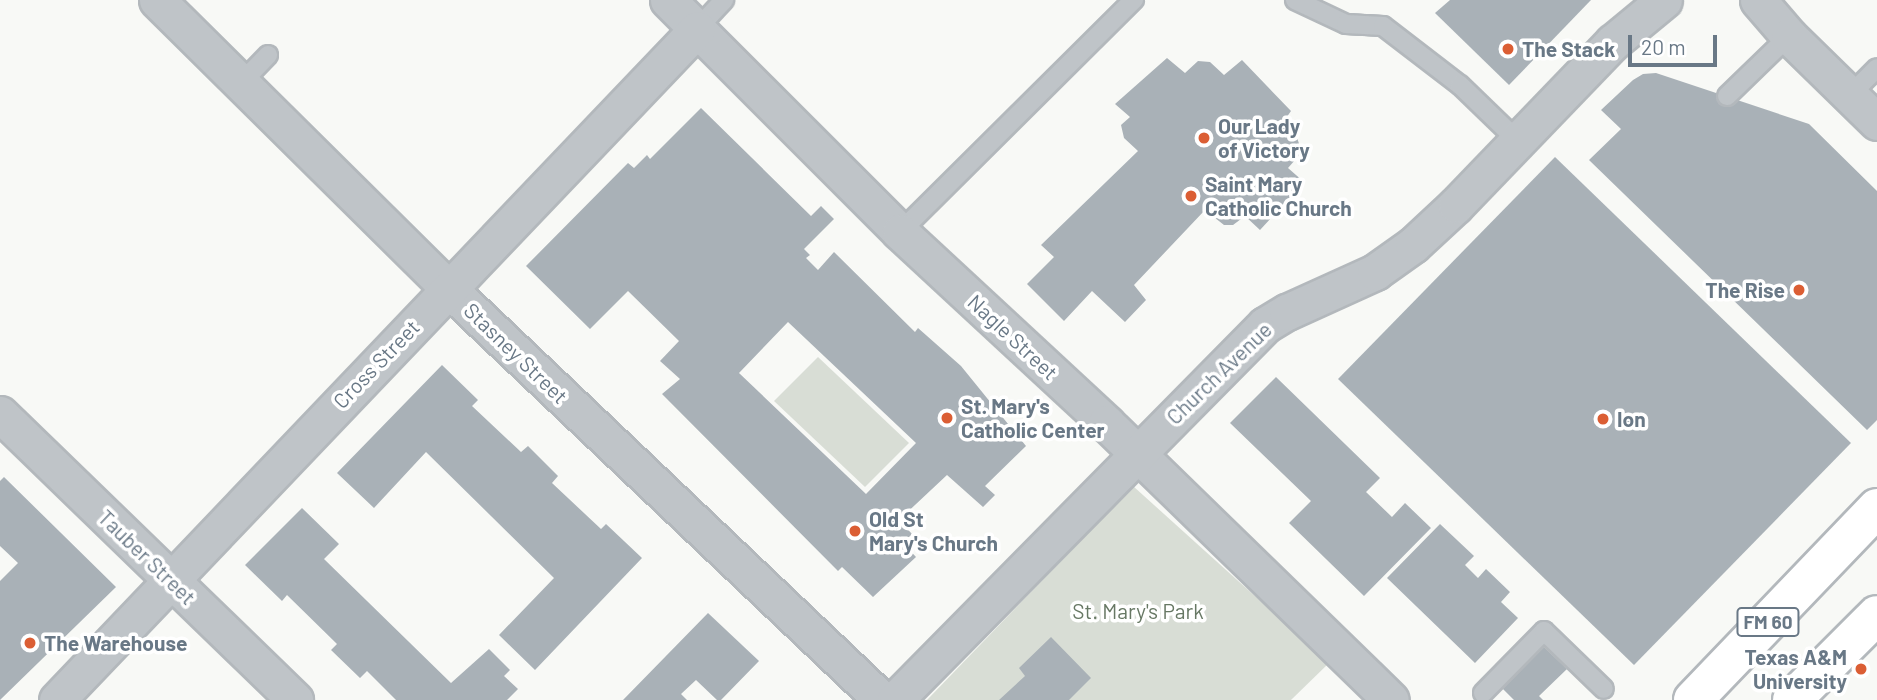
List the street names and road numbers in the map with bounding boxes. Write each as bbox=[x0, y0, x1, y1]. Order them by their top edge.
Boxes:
street label: Nagle Street bbox=[963, 289, 1063, 385]
street label: Stasney Street bbox=[459, 297, 573, 409]
street label: Cross Street bbox=[328, 315, 424, 413]
street label: Church Avenue bbox=[1161, 317, 1277, 429]
street label: Tauber Street bbox=[93, 504, 201, 610]
road number: FM 60 bbox=[1735, 607, 1801, 638]

